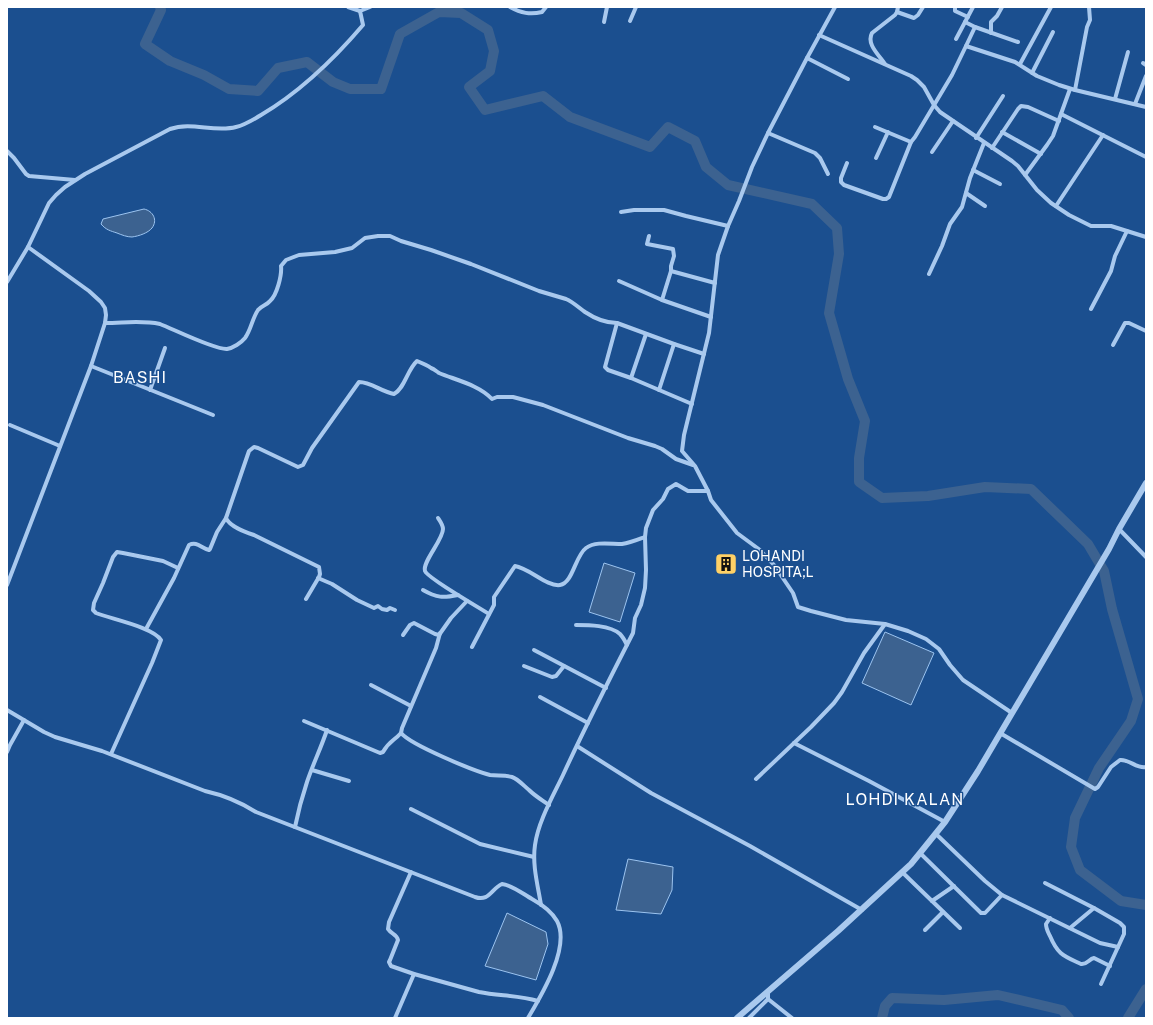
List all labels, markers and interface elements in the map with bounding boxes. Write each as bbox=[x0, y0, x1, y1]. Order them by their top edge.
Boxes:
district label: BASHI bbox=[113, 368, 167, 387]
place label: LOHANDI HOSPITA;L bbox=[742, 548, 814, 580]
building icon: LOHANDI HOSPITA;L bbox=[713, 551, 739, 577]
district label: LOHDI KALAN bbox=[846, 790, 964, 809]

